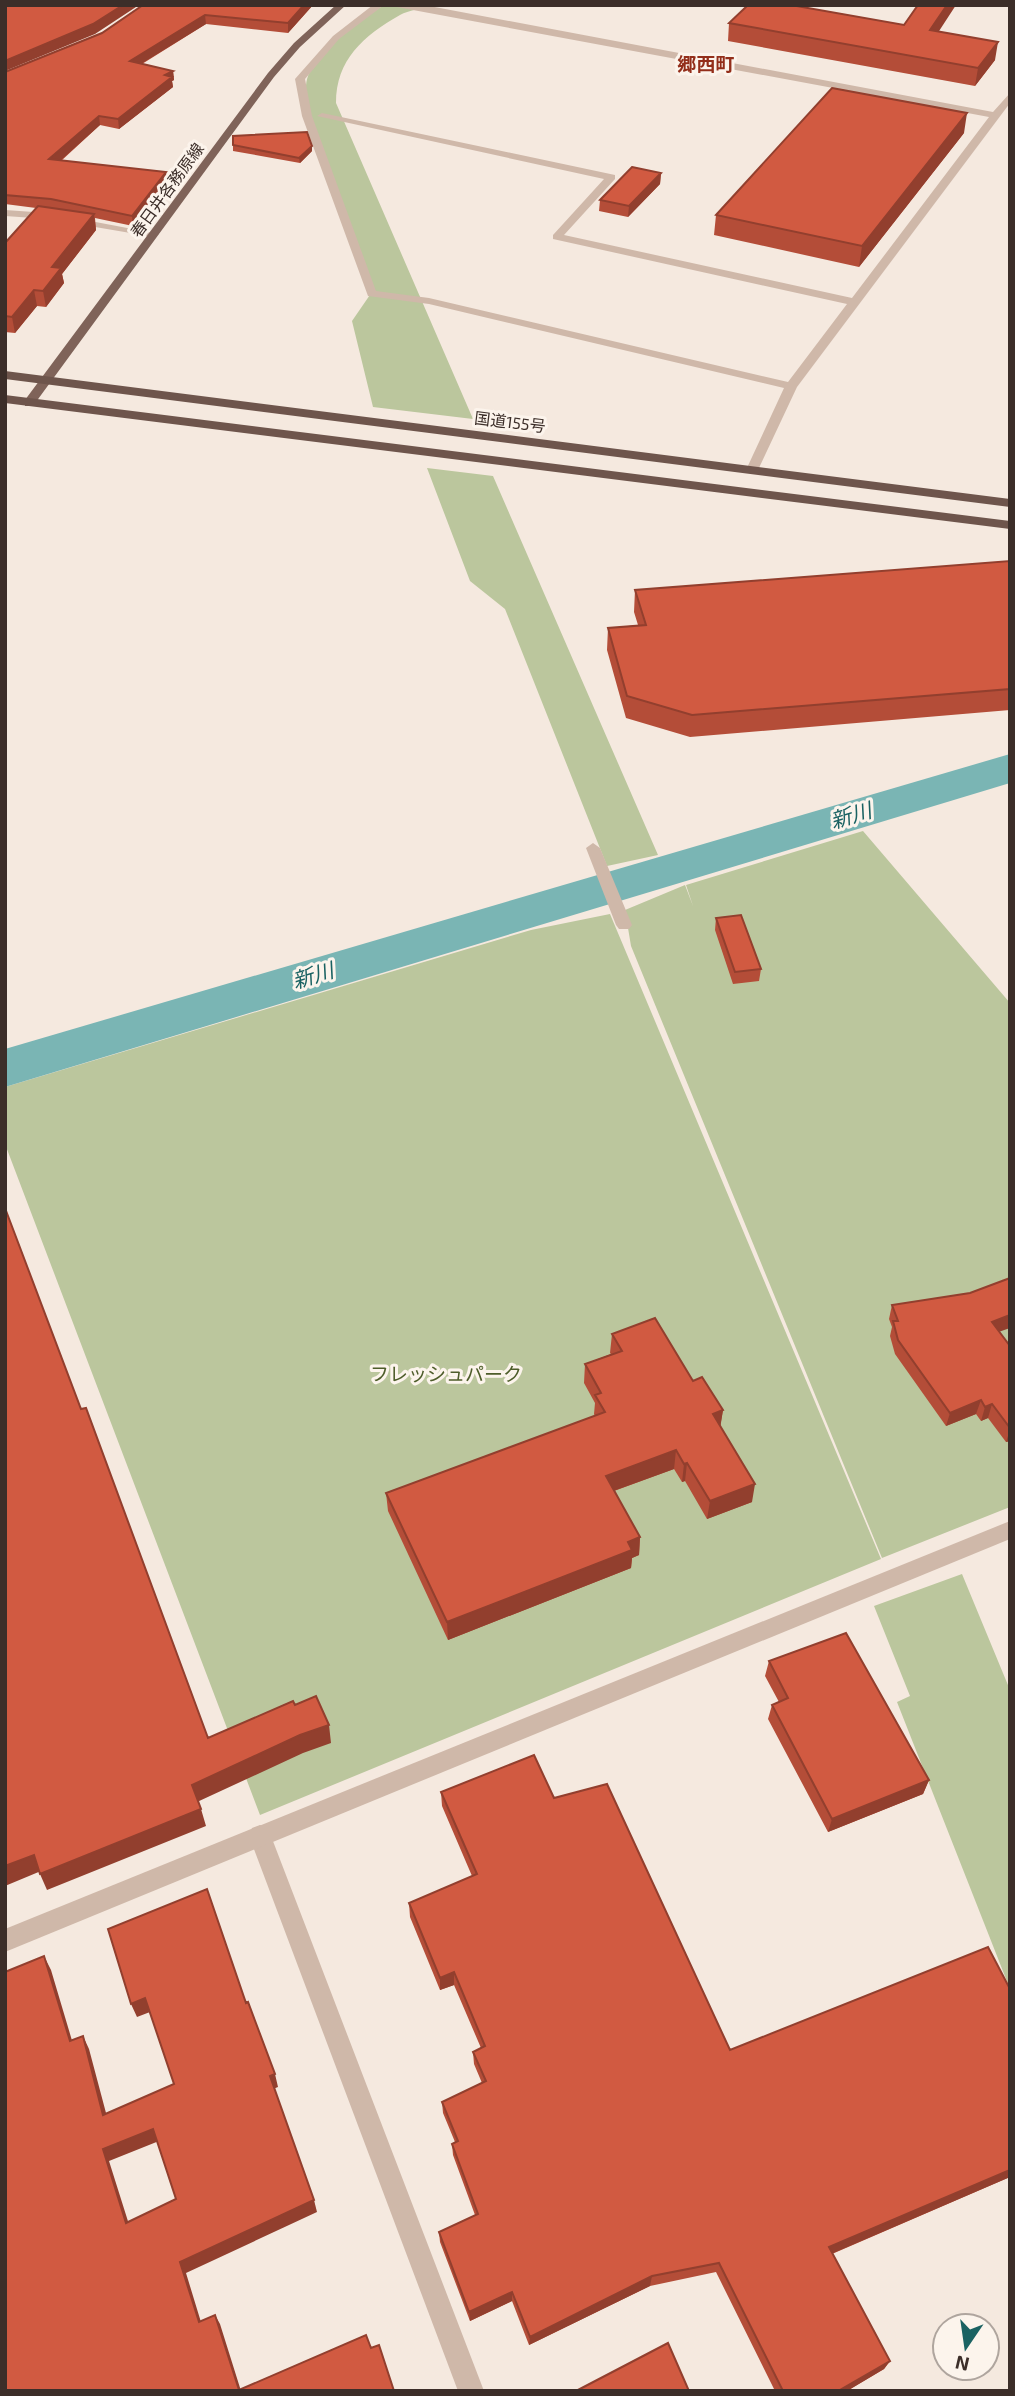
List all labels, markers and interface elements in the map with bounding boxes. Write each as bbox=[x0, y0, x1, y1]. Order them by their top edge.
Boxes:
district label: 郷西町 bbox=[677, 52, 735, 75]
street label: 春日井各務原線 bbox=[126, 139, 207, 241]
street label: 国道155号 bbox=[473, 408, 547, 435]
water label: 新川 bbox=[827, 796, 876, 833]
water label: 新川 bbox=[289, 956, 338, 993]
park label: フレッシュパーク bbox=[370, 1362, 522, 1385]
north arrow bbox=[931, 2312, 1001, 2382]
text: N bbox=[953, 2351, 971, 2377]

